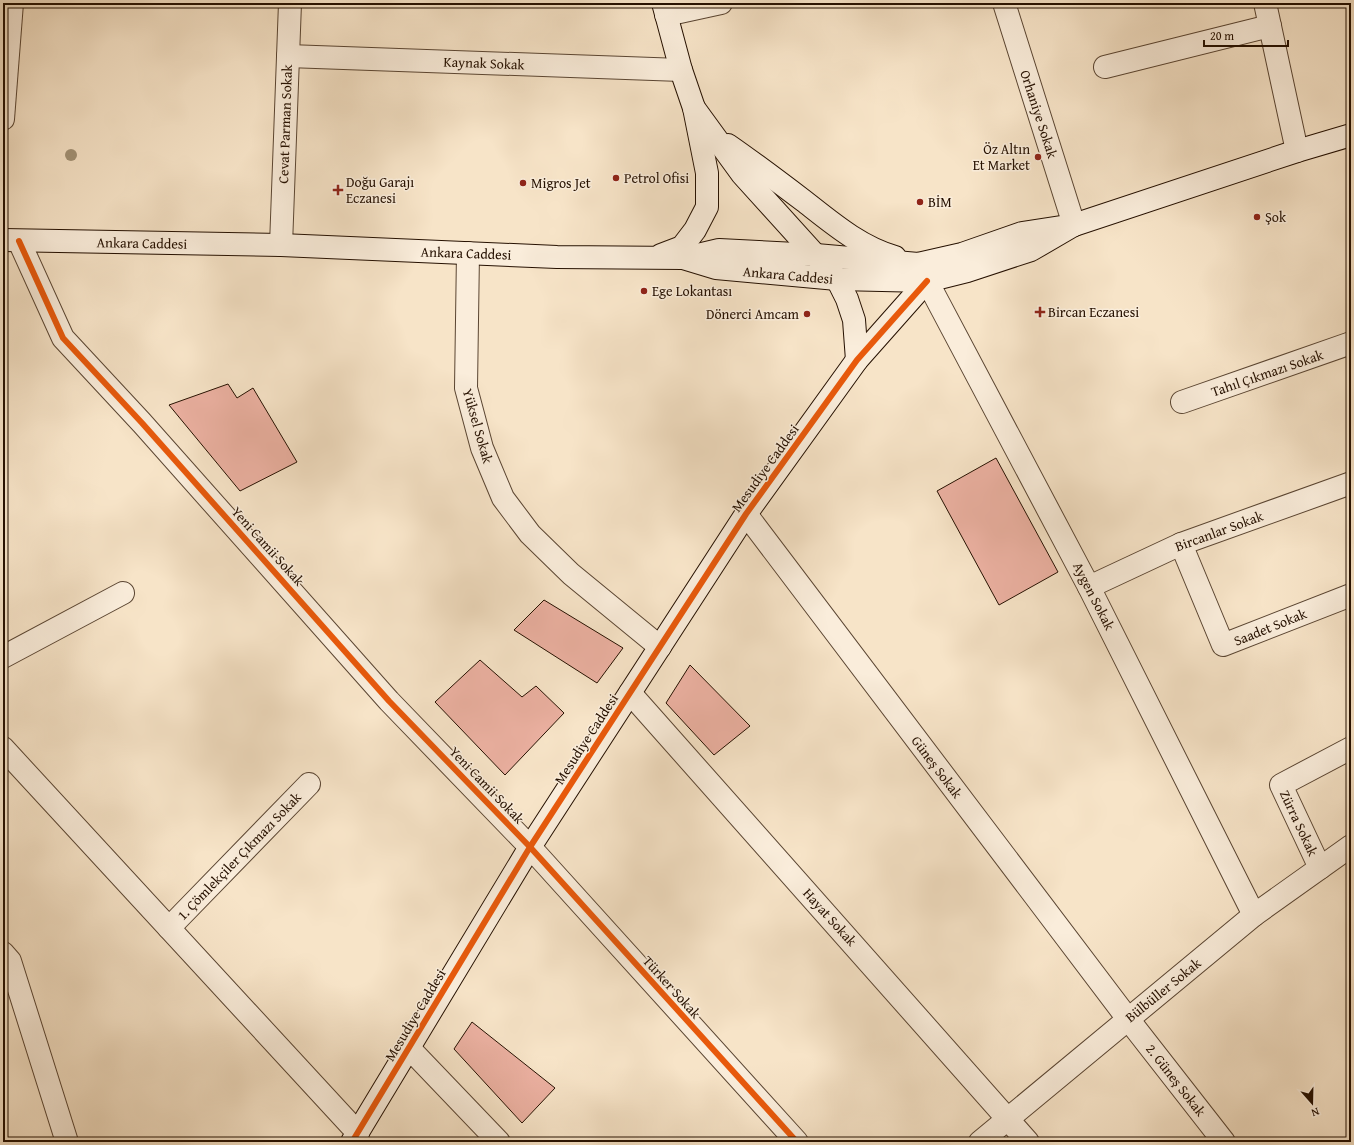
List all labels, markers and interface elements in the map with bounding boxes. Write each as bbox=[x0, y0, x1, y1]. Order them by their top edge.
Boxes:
scale bar bbox=[1204, 22, 1288, 48]
text: 20 m bbox=[1210, 27, 1234, 44]
street label: Kaynak Sokak bbox=[443, 52, 526, 74]
street label: Cevat Parman Sokak bbox=[273, 63, 297, 184]
street label: Orhaniye Sokak bbox=[1015, 67, 1063, 162]
place label: Öz Altın Et Market bbox=[973, 139, 1030, 175]
marker: Öz Altın Et Market bbox=[1033, 152, 1043, 162]
place label: Petrol Ofisi bbox=[624, 168, 689, 188]
place label: Doğu Garajı Eczanesi bbox=[346, 172, 414, 208]
place label: Migros Jet bbox=[531, 173, 591, 193]
marker: Petrol Ofisi bbox=[611, 173, 621, 183]
marker: Migros Jet bbox=[518, 178, 528, 188]
marker: Doğu Garajı Eczanesi bbox=[333, 185, 343, 195]
place label: BİM bbox=[928, 192, 952, 212]
marker: BİM bbox=[915, 197, 925, 207]
place label: Şok bbox=[1265, 207, 1287, 227]
marker: Şok bbox=[1252, 212, 1262, 222]
street label: Ankara Caddesi bbox=[97, 232, 188, 254]
street label: Ankara Caddesi bbox=[420, 241, 512, 265]
street label: Ankara Caddesi bbox=[742, 261, 834, 289]
place label: Ege Lokantası bbox=[652, 281, 732, 301]
marker: Ege Lokantası bbox=[639, 286, 649, 296]
place label: Bircan Eczanesi bbox=[1048, 302, 1139, 322]
place label: Dönerci Amcam bbox=[706, 304, 800, 324]
marker: Bircan Eczanesi bbox=[1035, 307, 1045, 317]
marker: Dönerci Amcam bbox=[802, 309, 812, 319]
street label: Tahıl Çıkmazı Sokak bbox=[1208, 344, 1327, 402]
street label: Yüksel Sokak bbox=[458, 386, 498, 467]
street label: Mesudiye Caddesi bbox=[726, 420, 804, 516]
street label: Yeni Camii Sokak bbox=[227, 502, 310, 591]
street label: Bircanlar Sokak bbox=[1172, 506, 1267, 556]
street label: Aygen Sokak bbox=[1068, 558, 1120, 634]
street label: Saadet Sokak bbox=[1231, 603, 1310, 651]
street label: Mesudiye Caddesi bbox=[549, 690, 623, 788]
street label: Güneş Sokak bbox=[907, 732, 968, 803]
street label: Yeni Camii Sokak bbox=[445, 742, 530, 829]
street label: 1. Çömlekçiler Çıkmazı Sokak bbox=[172, 787, 306, 925]
street label: Zürra Sokak bbox=[1275, 787, 1323, 860]
street label: Hayat Sokak bbox=[798, 884, 862, 951]
street label: Türker Sokak bbox=[638, 951, 706, 1023]
street label: Bülbüller Sokak bbox=[1121, 953, 1206, 1027]
street label: Mesudiye Caddesi bbox=[380, 965, 450, 1065]
street label: 2. Güneş Sokak bbox=[1141, 1040, 1211, 1121]
north arrow bbox=[1292, 1083, 1332, 1123]
text: N bbox=[1309, 1104, 1322, 1121]

